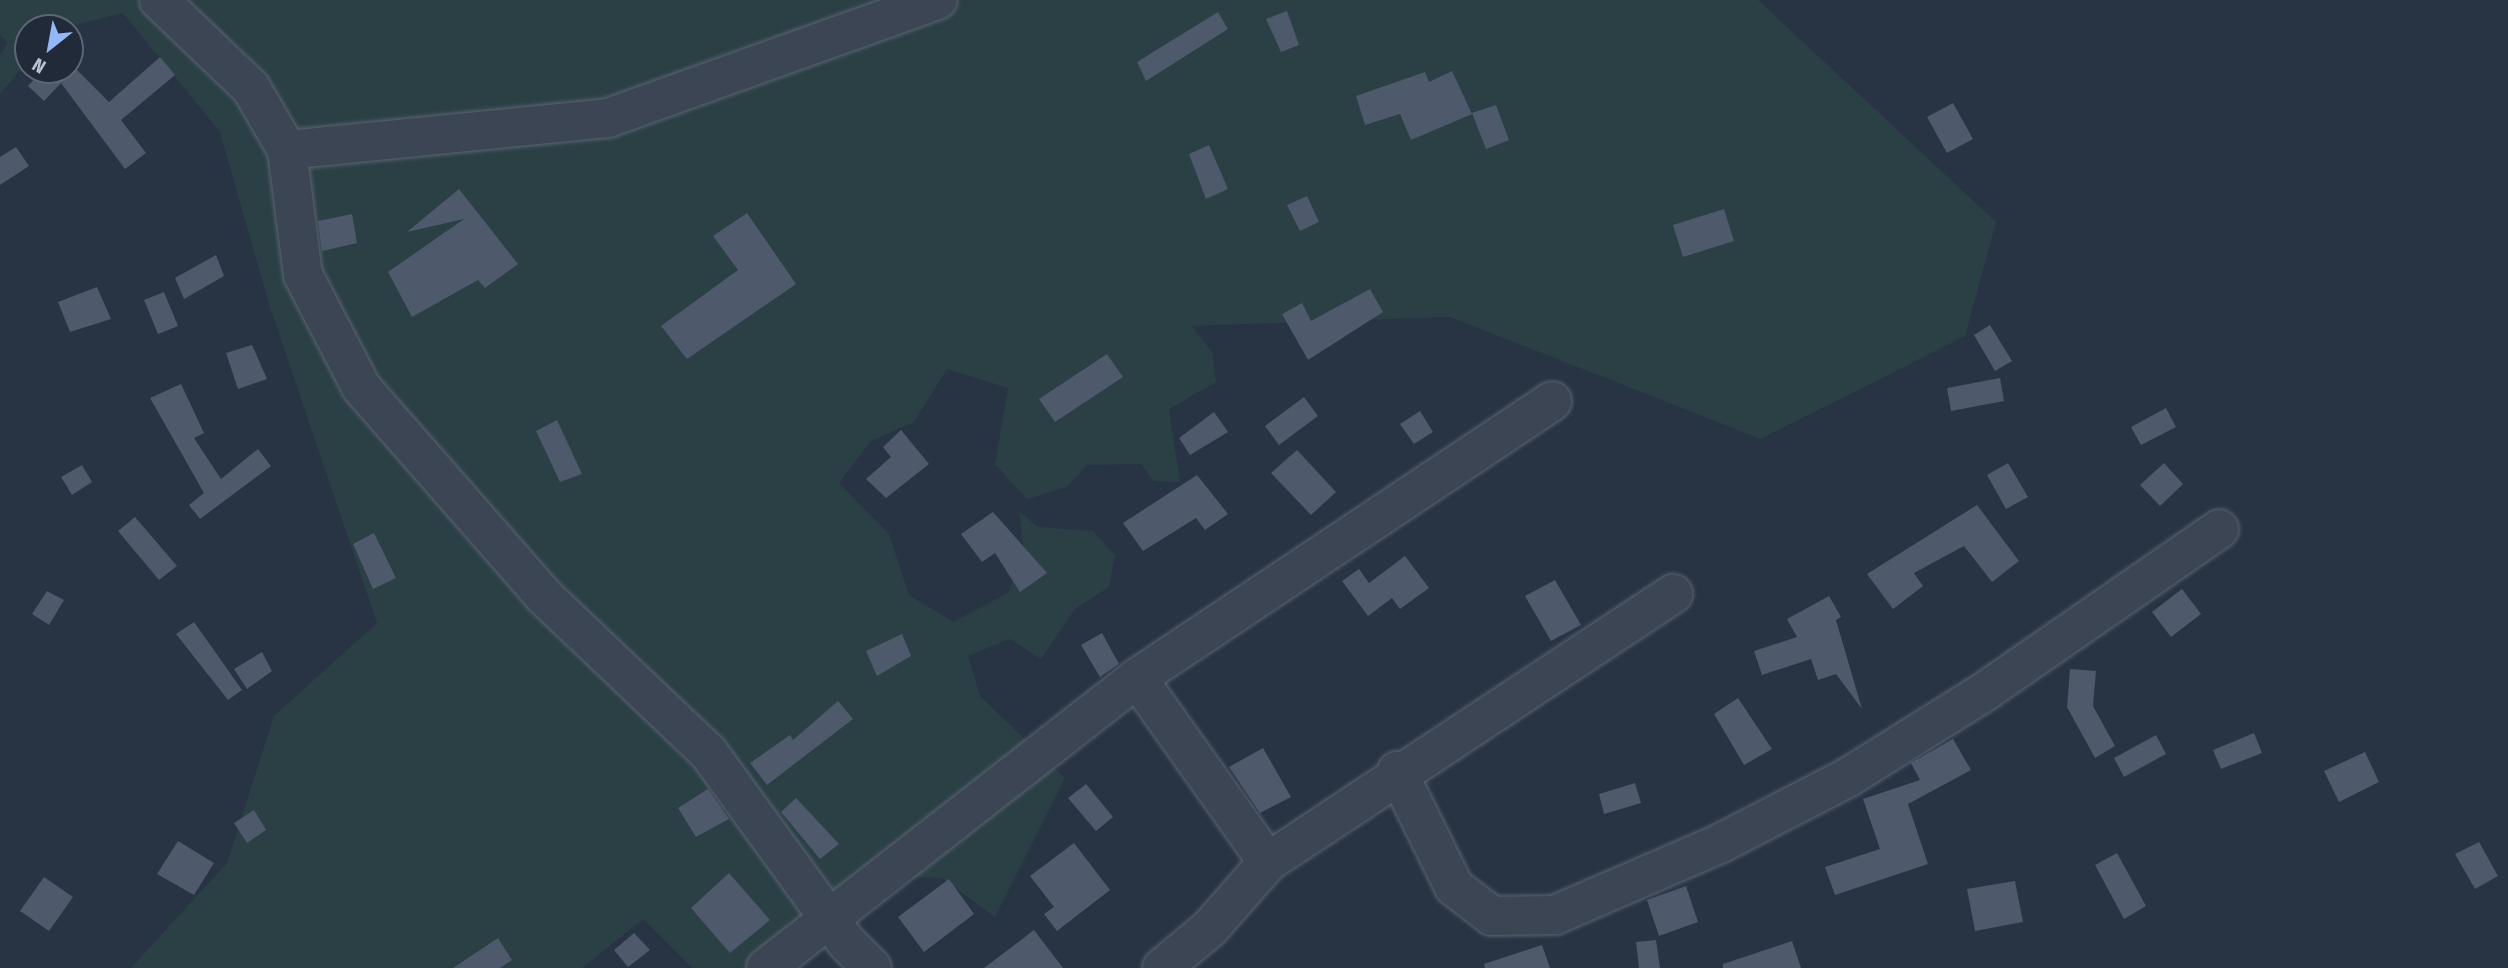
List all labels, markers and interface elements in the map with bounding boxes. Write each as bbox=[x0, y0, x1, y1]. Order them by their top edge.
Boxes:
north arrow bbox=[14, 14, 84, 84]
text: N bbox=[28, 53, 50, 79]

